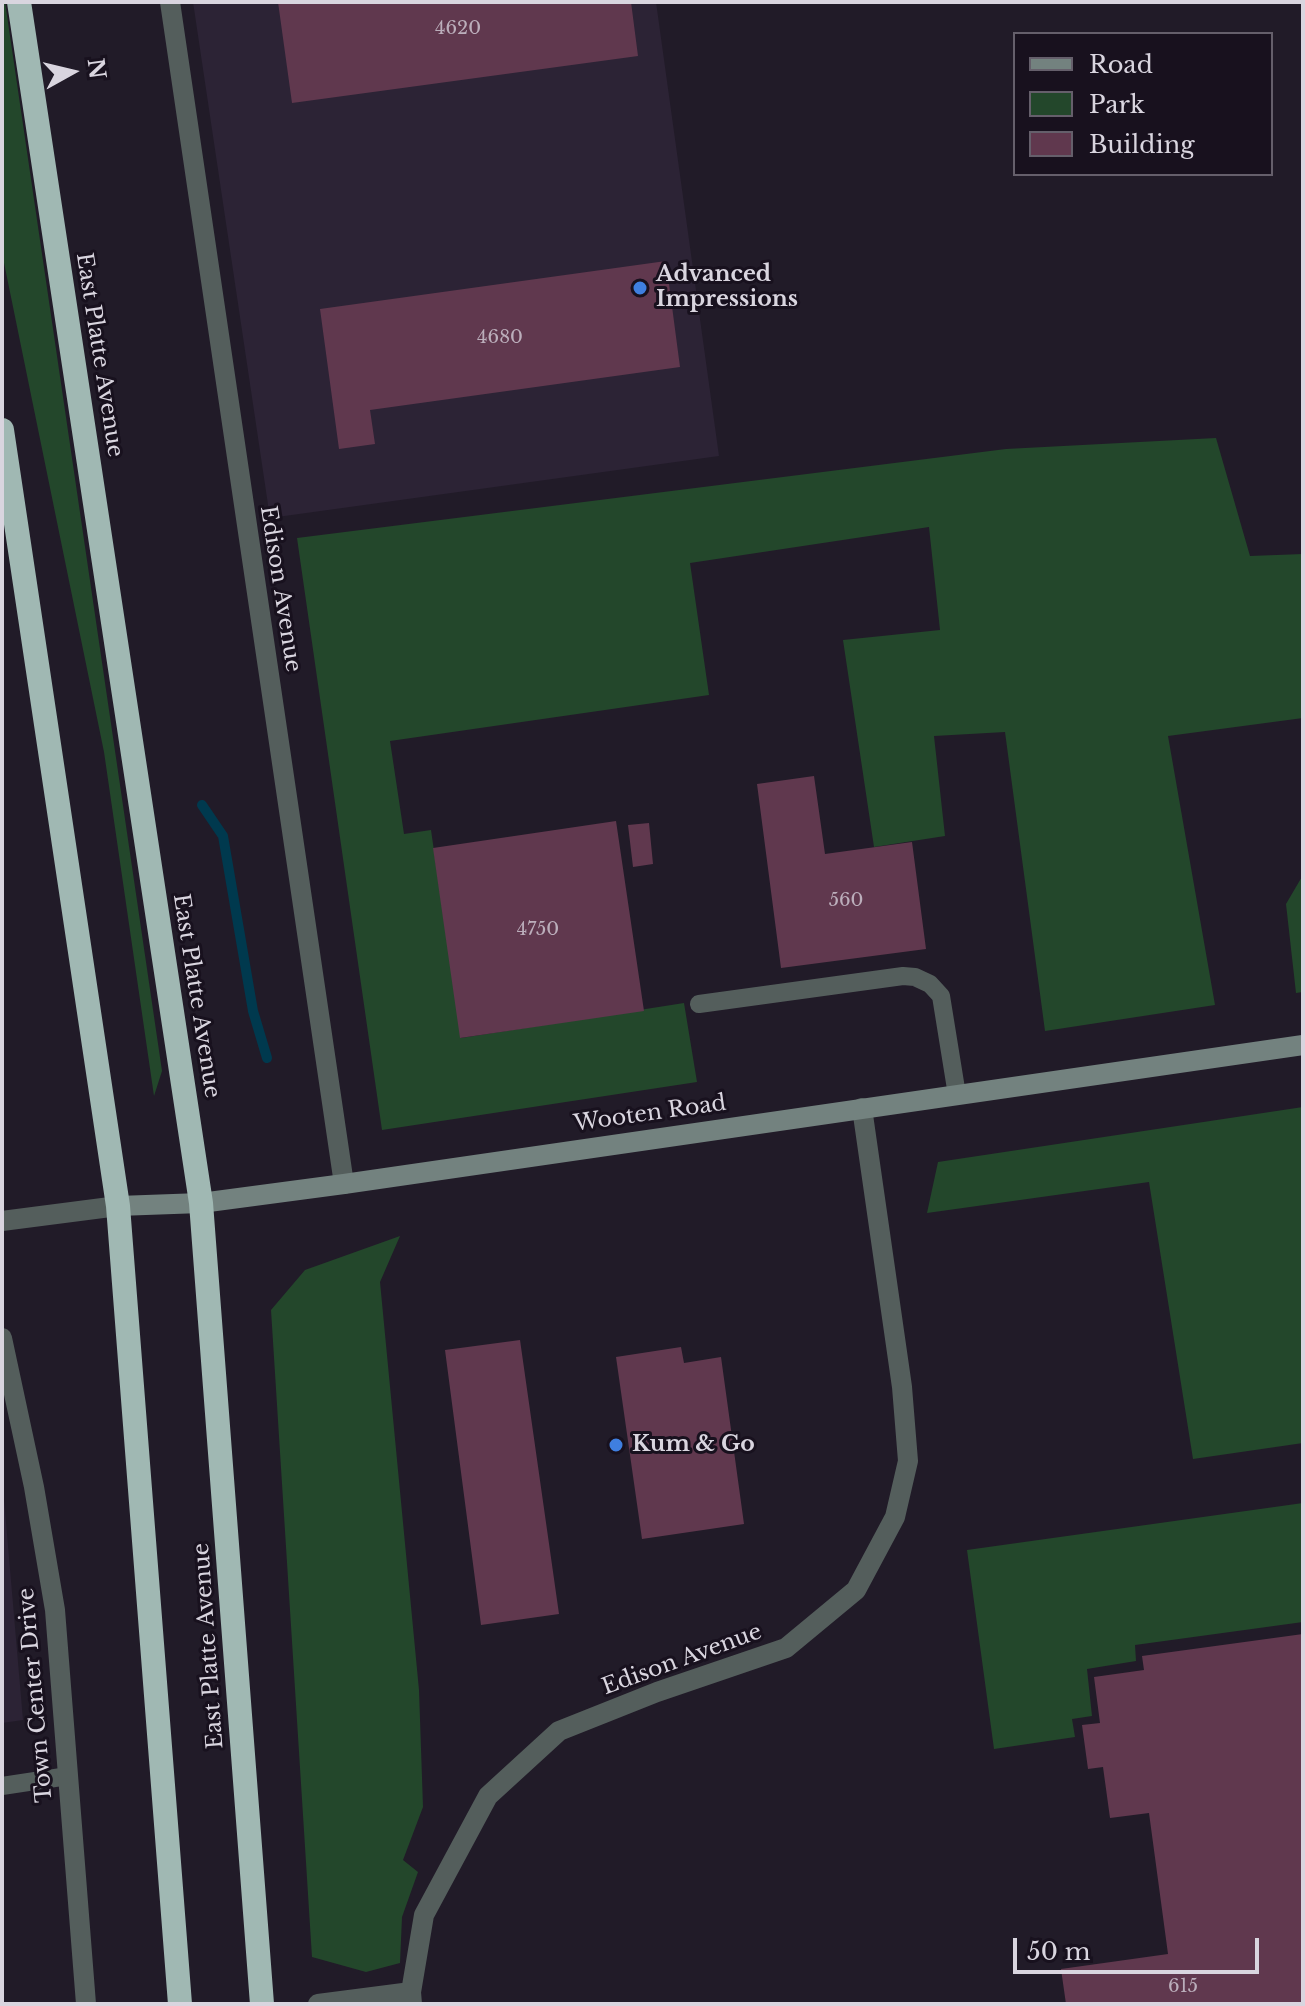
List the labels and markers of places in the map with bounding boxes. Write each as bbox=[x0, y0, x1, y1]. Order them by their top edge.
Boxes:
place label: Advanced Impressions bbox=[656, 262, 798, 314]
marker: Advanced Impressions bbox=[631, 279, 649, 297]
place label: Kum & Go bbox=[632, 1432, 755, 1458]
marker: Kum & Go bbox=[607, 1436, 625, 1454]

